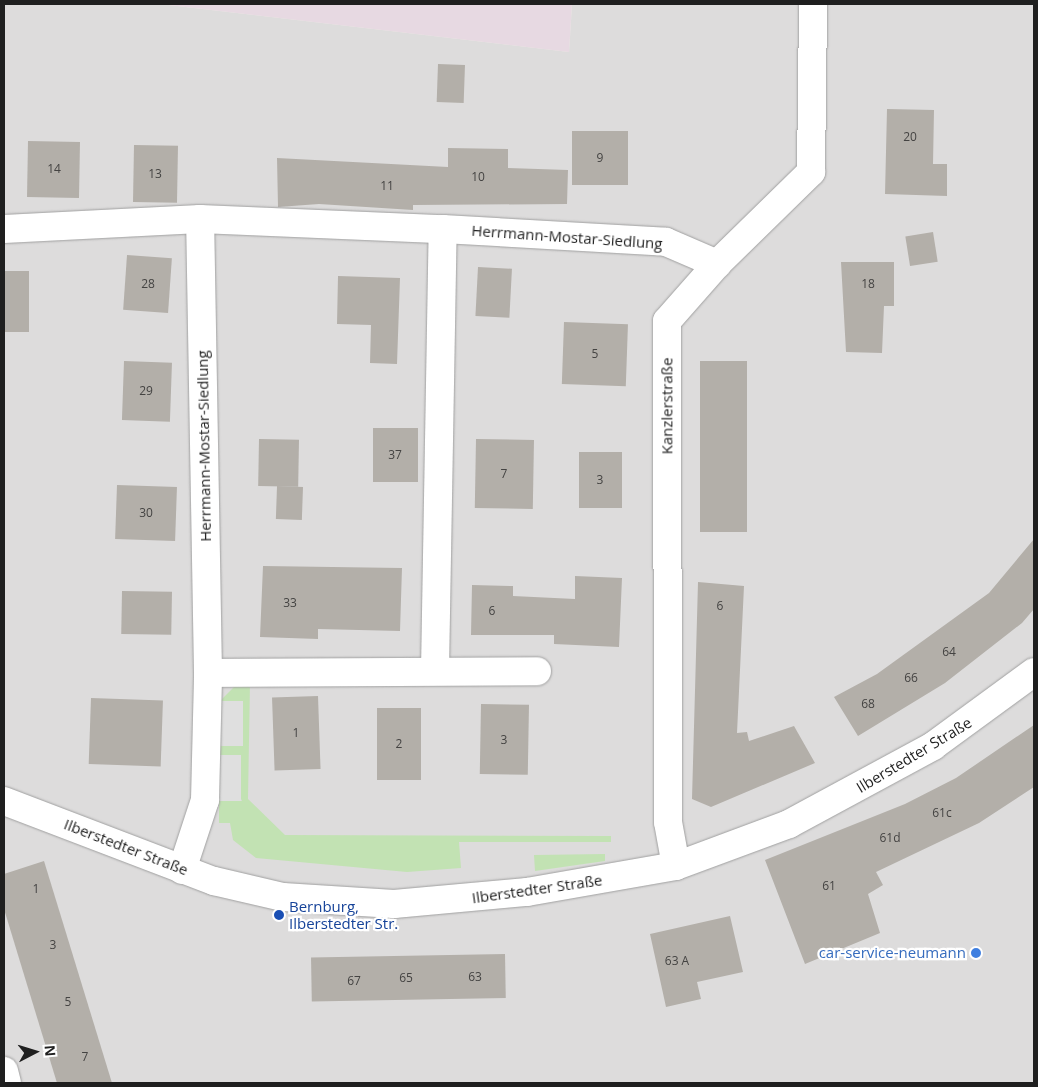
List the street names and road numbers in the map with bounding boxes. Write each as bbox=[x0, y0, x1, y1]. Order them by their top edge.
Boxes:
street label: Herrmann-Mostar-Siedlung bbox=[471, 221, 663, 253]
street label: Herrmann-Mostar-Siedlung bbox=[193, 350, 215, 542]
street label: Kanzlerstraße bbox=[658, 358, 676, 454]
street label: Ilberstedter Straße bbox=[853, 713, 975, 797]
street label: Ilberstedter Straße bbox=[61, 815, 191, 879]
street label: Ilberstedter Straße bbox=[471, 871, 603, 907]

